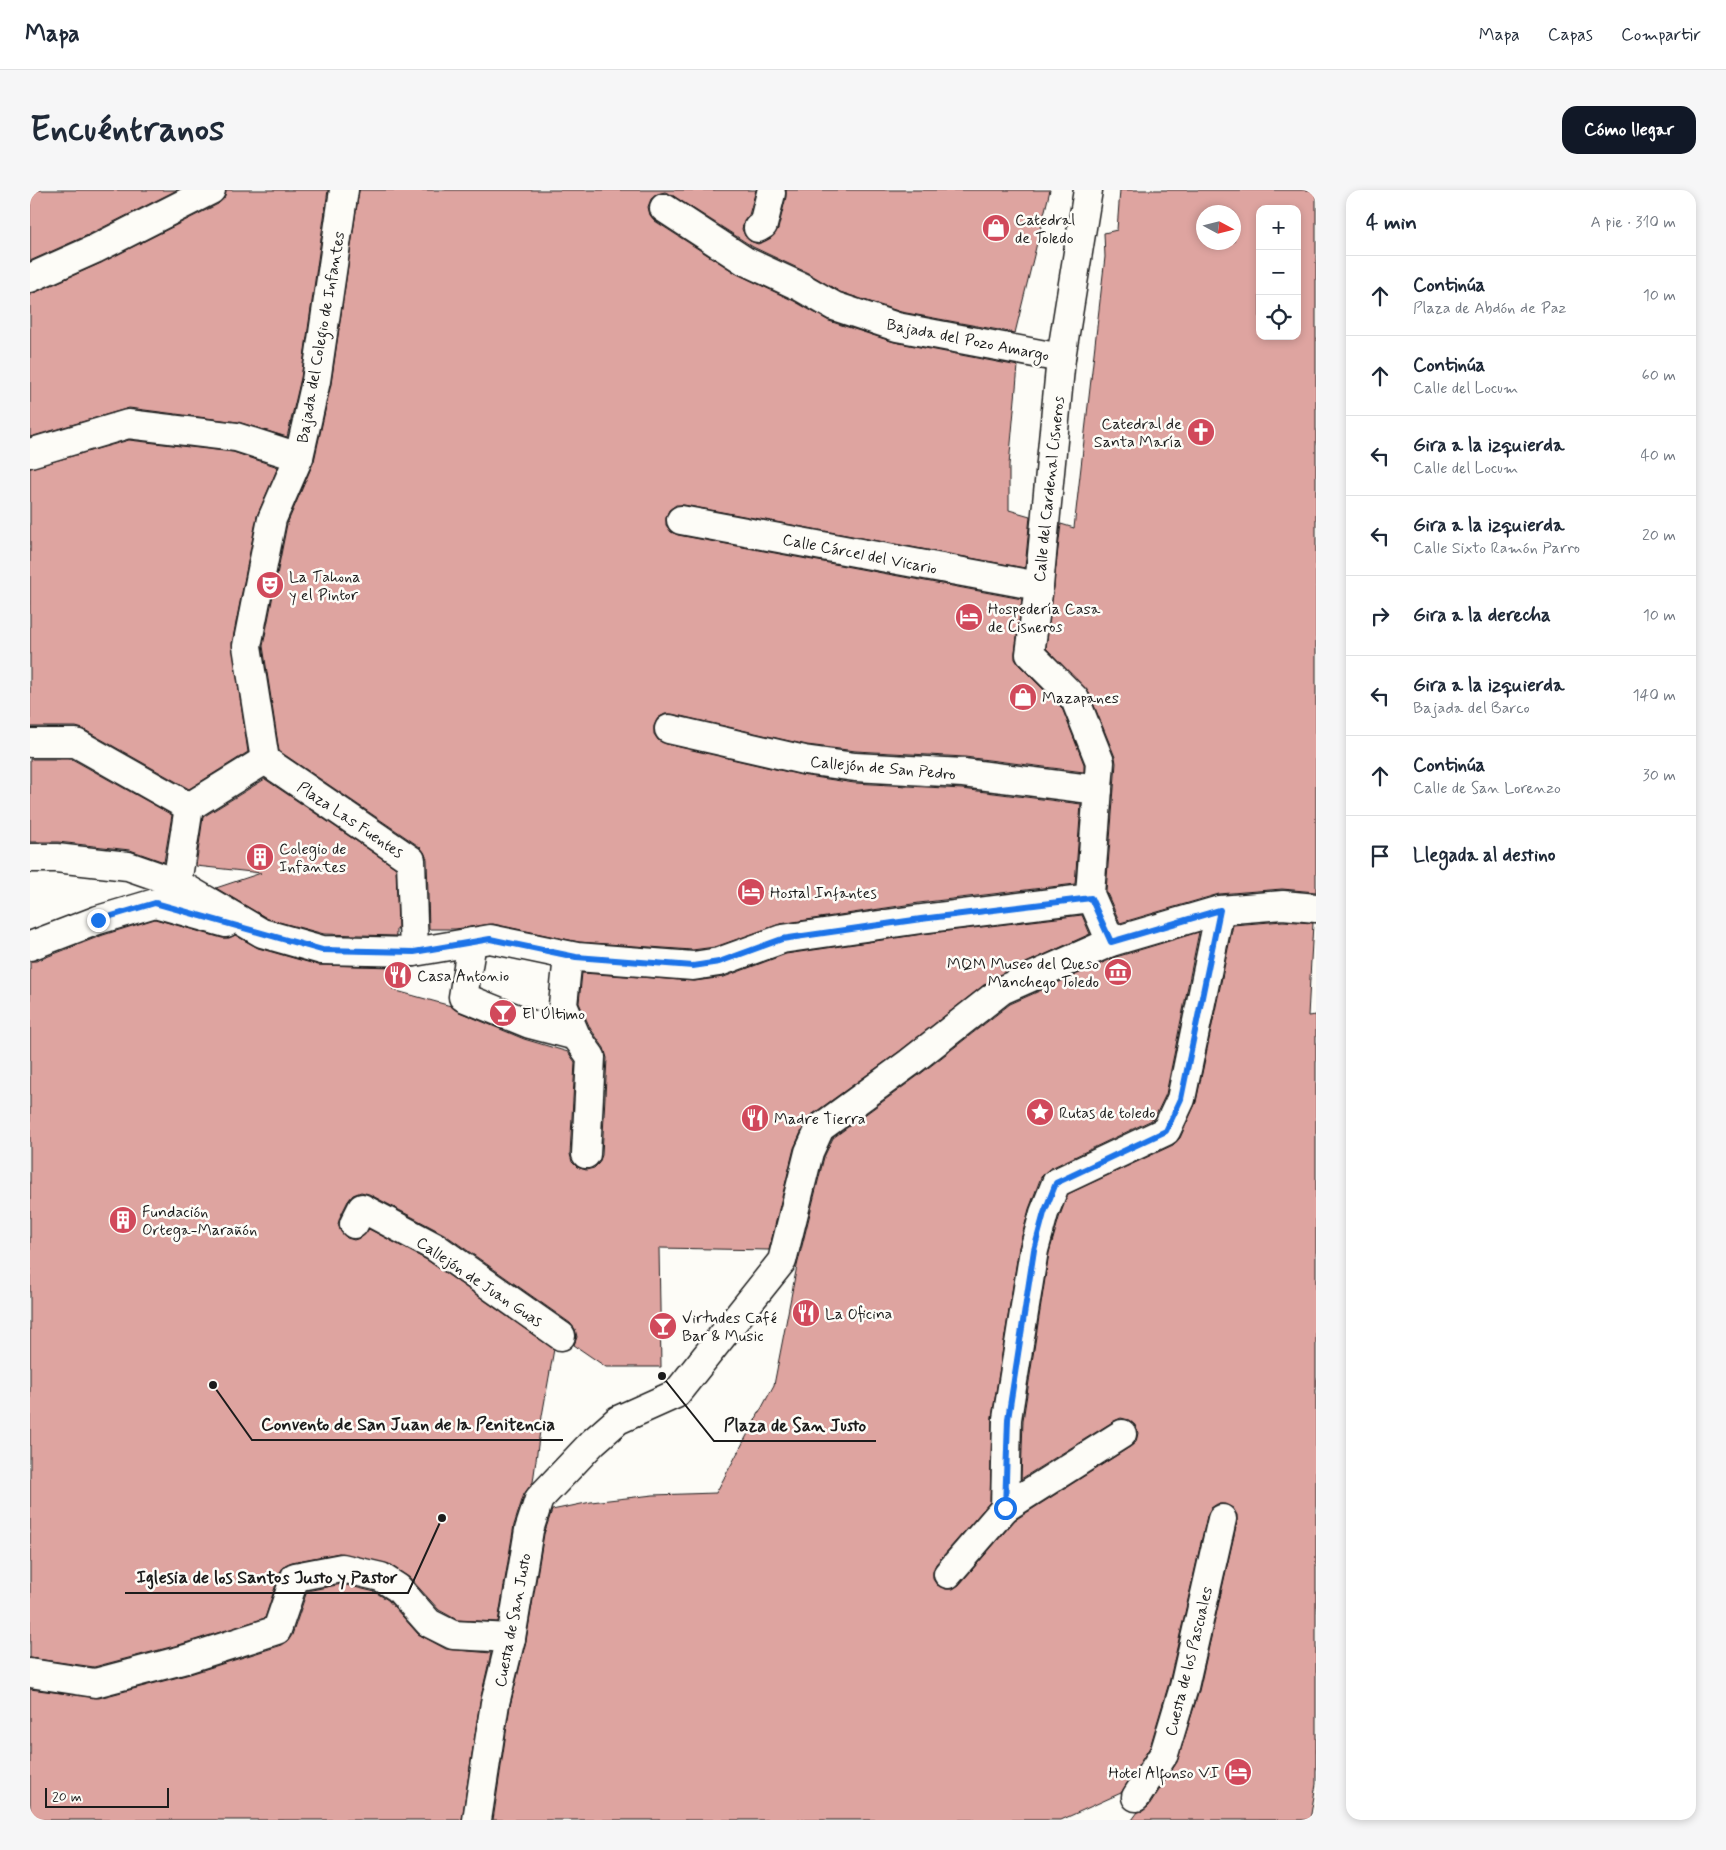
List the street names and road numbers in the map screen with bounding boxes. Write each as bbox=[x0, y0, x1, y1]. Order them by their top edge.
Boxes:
street label: Bajada del Colegio de Infantes bbox=[293, 230, 351, 445]
street label: Bajada del Pozo Amargo bbox=[884, 314, 1051, 368]
street label: Calle del Cardenal Cisneros bbox=[1029, 395, 1070, 583]
street label: Calle Cárcel del Vicario bbox=[781, 529, 939, 580]
street label: Callejón de San Pedro bbox=[809, 752, 957, 785]
street label: Plaza Las Fuentes bbox=[293, 777, 407, 864]
street label: Callejón de Juan Guas bbox=[412, 1232, 546, 1332]
street label: Cuesta de San Justo bbox=[490, 1551, 537, 1689]
street label: Cuesta de los Pascuales bbox=[1161, 1584, 1218, 1738]

